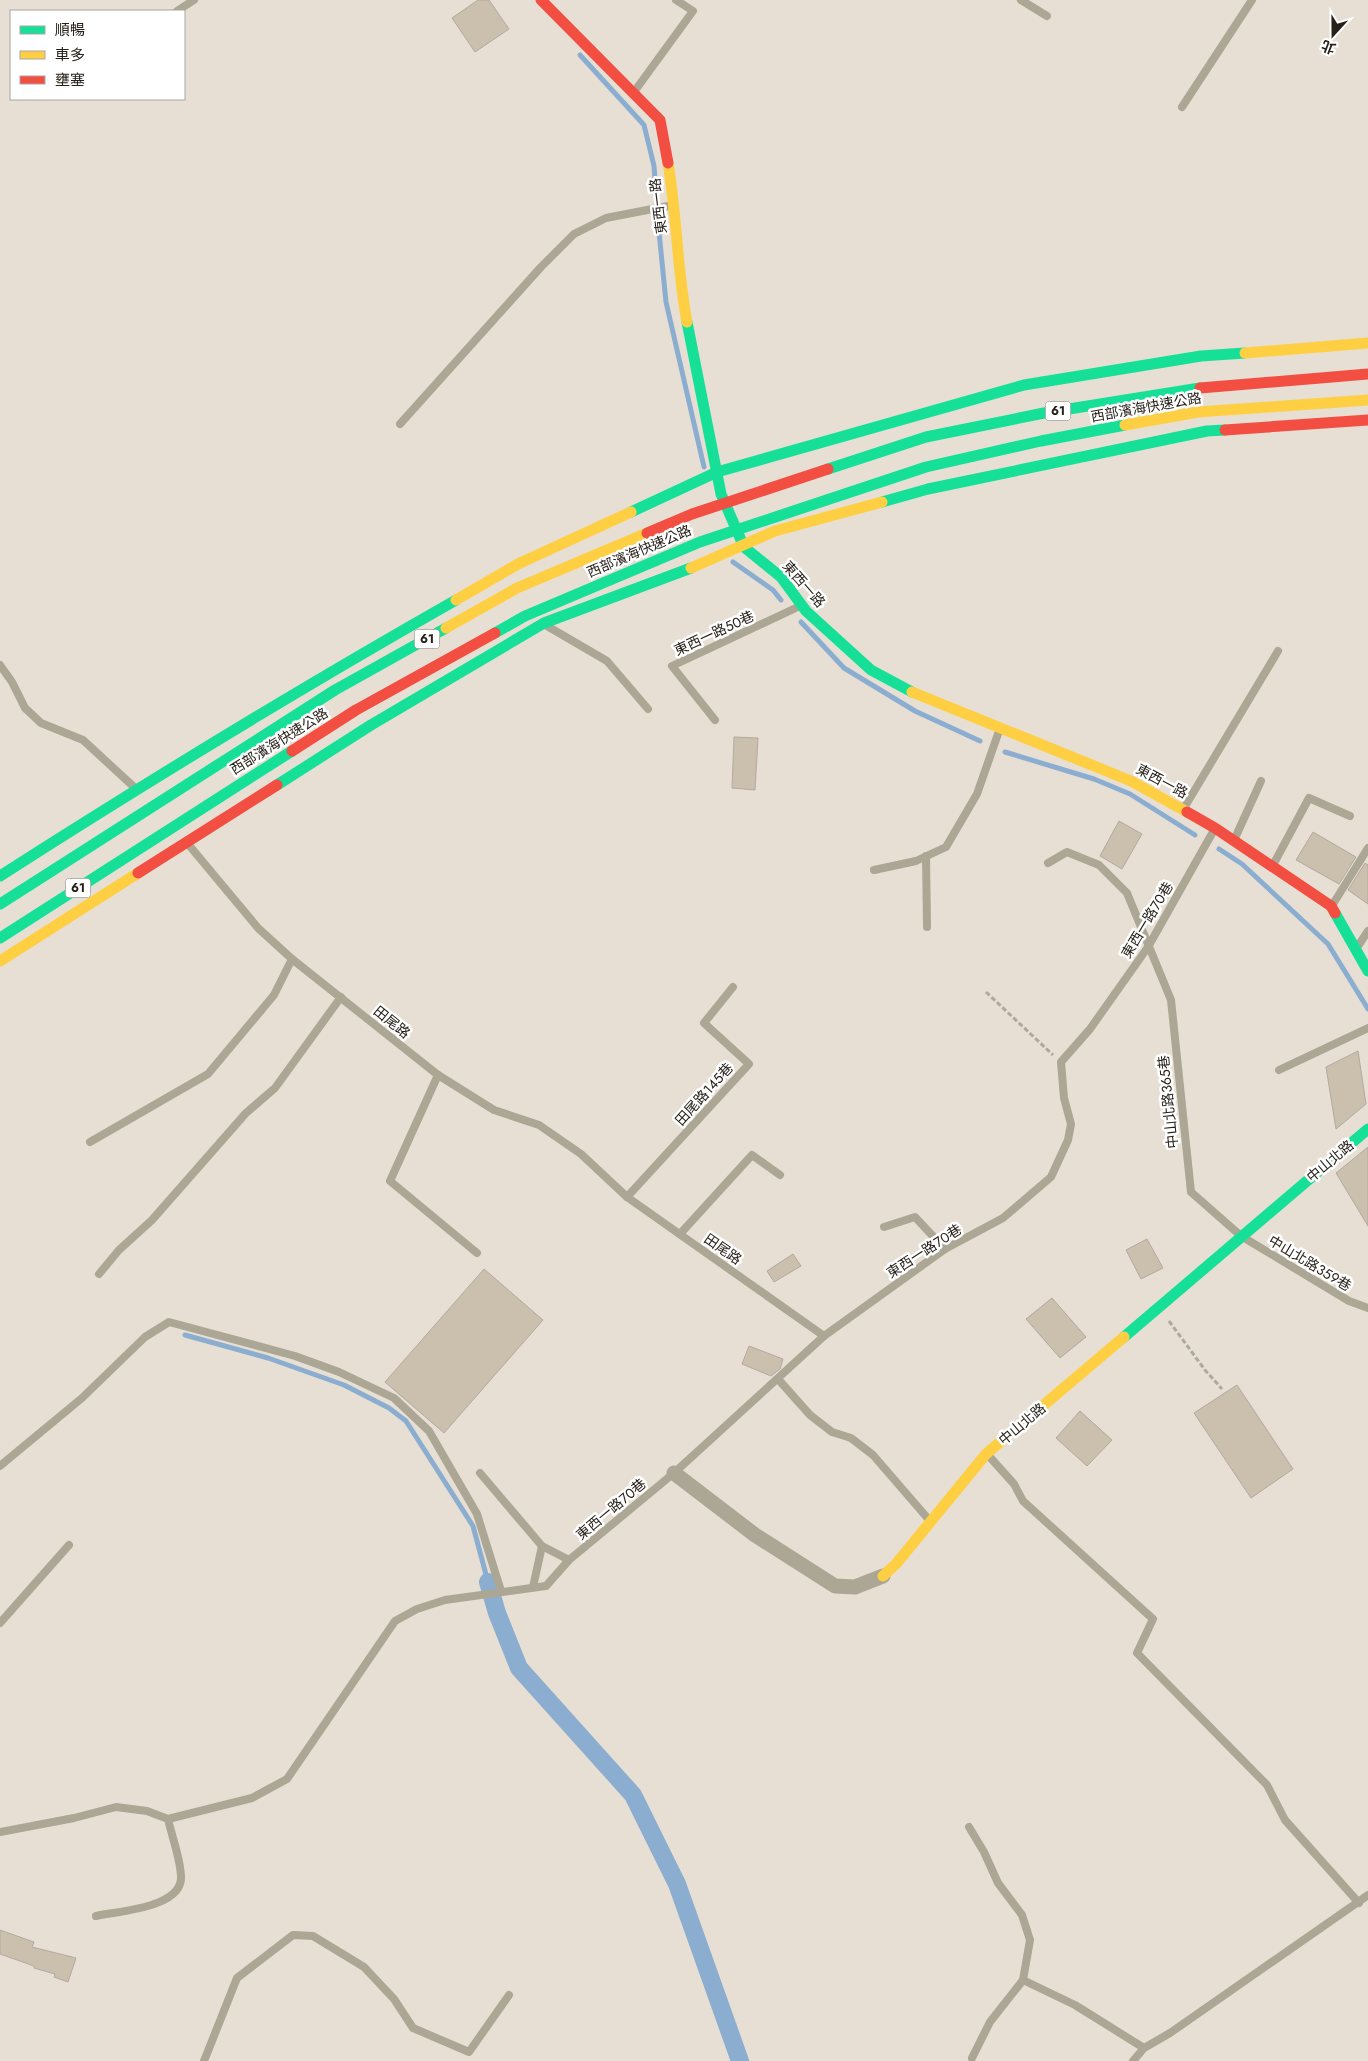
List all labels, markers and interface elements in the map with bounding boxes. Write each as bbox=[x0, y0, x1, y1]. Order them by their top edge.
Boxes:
legend bbox=[10, 10, 185, 100]
north arrow bbox=[1308, 10, 1358, 60]
text: 順暢 bbox=[55, 19, 85, 41]
text: 北 bbox=[1318, 35, 1338, 59]
text: 車多 bbox=[55, 44, 85, 66]
text: 壅塞 bbox=[55, 69, 85, 91]
street label: 東西一路 bbox=[645, 177, 671, 235]
street label: 西部濱海快速公路 bbox=[1089, 387, 1203, 427]
road number: 61 bbox=[1046, 402, 1070, 421]
street label: 西部濱海快速公路 bbox=[584, 520, 694, 582]
street label: 東西一路 bbox=[778, 556, 830, 612]
street label: 東西一路50巷 bbox=[671, 606, 757, 660]
road number: 61 bbox=[414, 630, 440, 648]
street label: 西部濱海快速公路 bbox=[226, 703, 332, 779]
street label: 東西一路 bbox=[1133, 759, 1191, 803]
road number: 61 bbox=[66, 878, 90, 898]
street label: 東西一路70巷 bbox=[1116, 878, 1178, 962]
street label: 田尾路 bbox=[369, 1001, 415, 1043]
street label: 中山北路365巷 bbox=[1153, 1054, 1183, 1150]
street label: 田尾路145巷 bbox=[670, 1058, 738, 1130]
street label: 中山北路 bbox=[1302, 1135, 1358, 1187]
street label: 東西一路70巷 bbox=[883, 1219, 965, 1283]
street label: 田尾路 bbox=[700, 1229, 746, 1269]
street label: 中山北路359巷 bbox=[1265, 1230, 1355, 1296]
street label: 中山北路 bbox=[994, 1398, 1050, 1450]
street label: 東西一路70巷 bbox=[572, 1474, 650, 1544]

